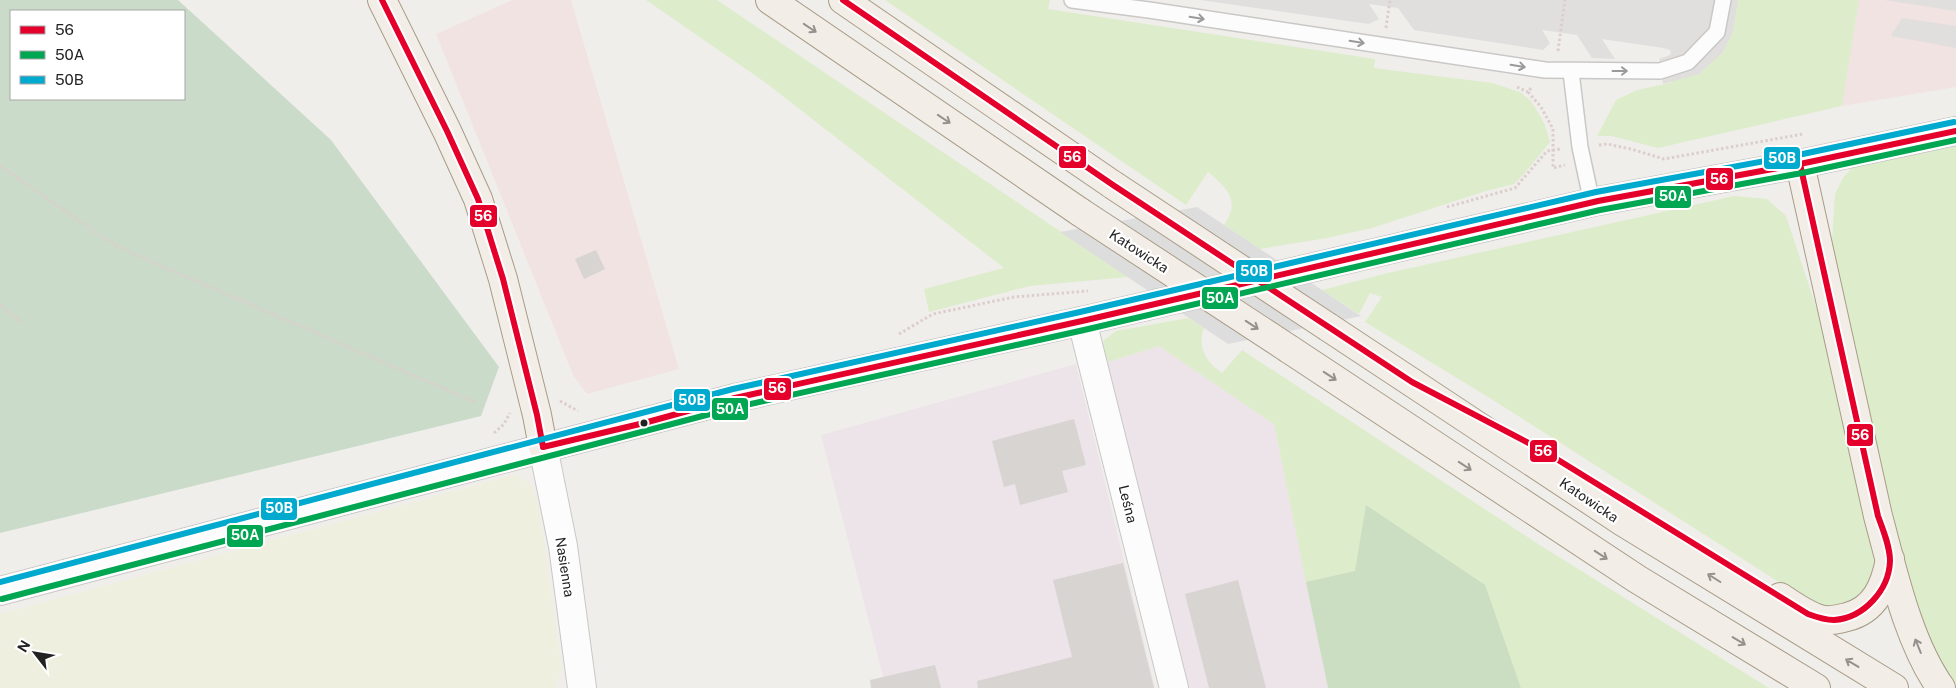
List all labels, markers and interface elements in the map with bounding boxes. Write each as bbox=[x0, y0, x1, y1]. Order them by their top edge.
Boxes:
legend bbox=[10, 10, 185, 100]
one-way arrow bbox=[1188, 13, 1204, 23]
text: 56 bbox=[55, 21, 74, 38]
one-way arrow bbox=[803, 22, 817, 33]
one-way arrow bbox=[1349, 37, 1365, 47]
text: 50A bbox=[55, 46, 85, 63]
one-way arrow bbox=[1510, 62, 1526, 72]
one-way arrow bbox=[1611, 66, 1627, 76]
text: 50B bbox=[55, 71, 84, 88]
one-way arrow bbox=[937, 114, 951, 124]
line badge: 56 bbox=[1058, 145, 1087, 169]
line badge: 50B bbox=[1763, 146, 1801, 170]
text: 56 bbox=[1063, 149, 1081, 165]
text: 50B bbox=[1768, 150, 1796, 166]
line badge: 56 bbox=[1705, 167, 1734, 191]
text: 56 bbox=[1710, 171, 1728, 187]
line badge: 50A bbox=[1654, 185, 1692, 209]
text: 50A bbox=[1659, 188, 1687, 204]
line badge: 56 bbox=[469, 204, 498, 228]
text: 56 bbox=[474, 208, 492, 224]
street label: Katowicka bbox=[1106, 226, 1172, 276]
line badge: 50B bbox=[1235, 259, 1273, 283]
text: 50B bbox=[1240, 263, 1268, 279]
line badge: 50A bbox=[1201, 286, 1239, 310]
text: 50A bbox=[1206, 290, 1234, 306]
one-way arrow bbox=[1245, 321, 1259, 331]
one-way arrow bbox=[1322, 372, 1336, 382]
line badge: 56 bbox=[763, 377, 792, 401]
text: 56 bbox=[768, 380, 786, 396]
line badge: 50B bbox=[673, 388, 711, 412]
text: 50B bbox=[678, 392, 706, 408]
line badge: 50A bbox=[711, 397, 749, 421]
text: 50A bbox=[716, 401, 744, 417]
unlabelled marker bbox=[639, 418, 649, 428]
line badge: 56 bbox=[1846, 423, 1874, 447]
text: 56 bbox=[1851, 427, 1869, 443]
line badge: 56 bbox=[1529, 439, 1558, 463]
text: 56 bbox=[1534, 443, 1552, 459]
one-way arrow bbox=[1458, 461, 1472, 471]
street label: Katowicka bbox=[1557, 475, 1621, 525]
street label: Leśna bbox=[1116, 483, 1140, 525]
line badge: 50B bbox=[260, 497, 298, 521]
text: 50B bbox=[265, 500, 293, 516]
line badge: 50A bbox=[226, 524, 264, 548]
text: 50A bbox=[231, 527, 259, 543]
street label: Nasienna bbox=[552, 536, 578, 598]
one-way arrow bbox=[1594, 550, 1608, 560]
one-way arrow bbox=[1707, 572, 1721, 582]
north arrow bbox=[10, 628, 60, 678]
one-way arrow bbox=[1732, 635, 1746, 646]
text: N bbox=[14, 637, 34, 655]
one-way arrow bbox=[1912, 639, 1922, 654]
one-way arrow bbox=[1845, 658, 1860, 668]

